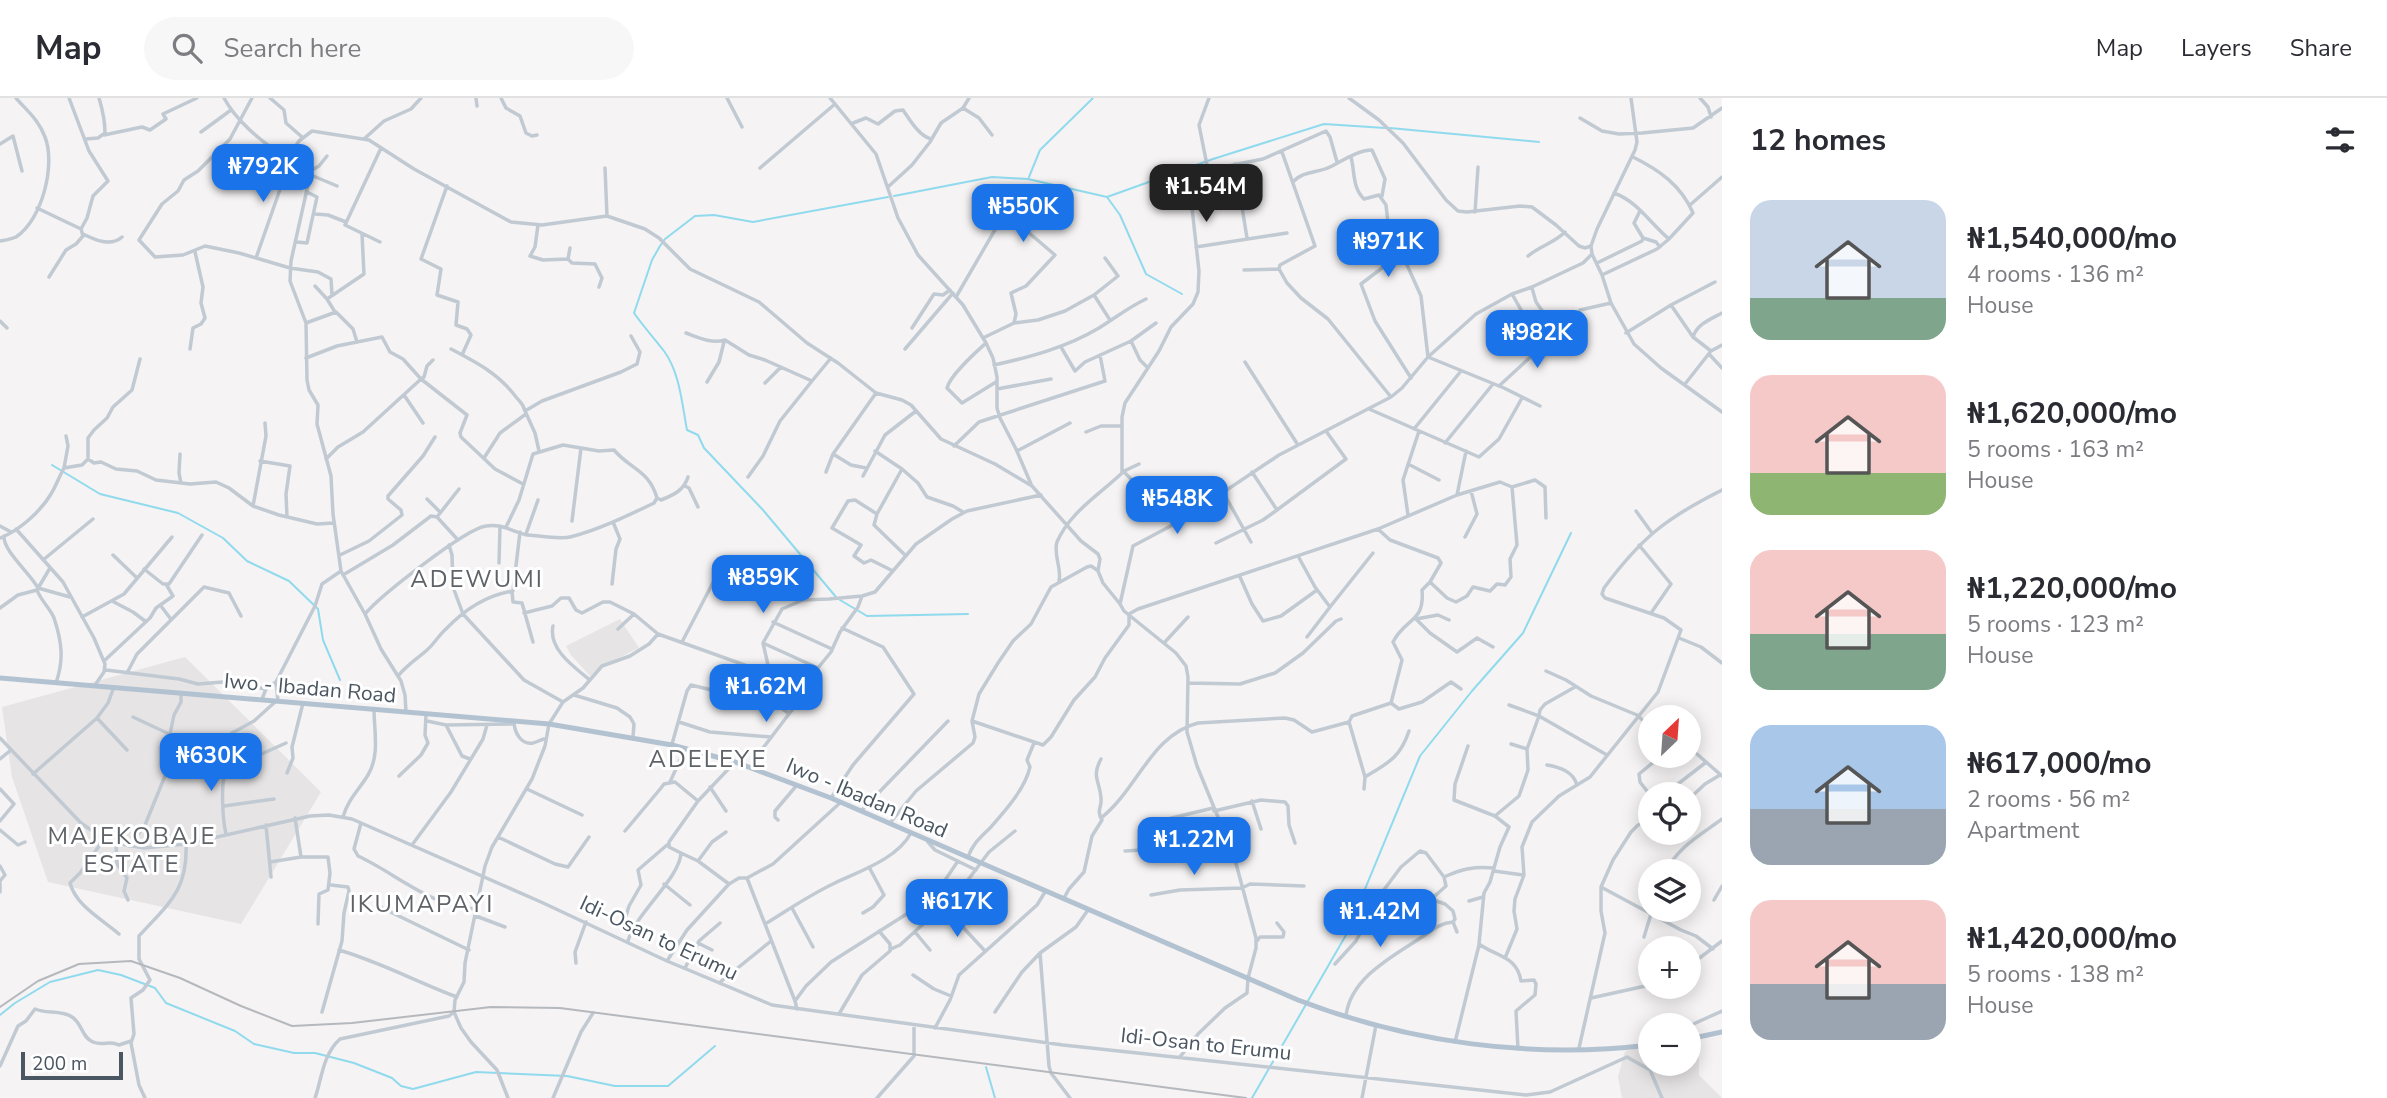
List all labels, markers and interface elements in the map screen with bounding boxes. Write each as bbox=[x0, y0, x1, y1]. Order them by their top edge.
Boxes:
search box bbox=[144, 17, 634, 80]
text: Map bbox=[35, 26, 102, 71]
icon: search bbox=[168, 29, 206, 67]
text: Search here bbox=[224, 31, 361, 66]
text: Map bbox=[2096, 32, 2143, 64]
text: Layers bbox=[2181, 32, 2252, 64]
text: Share bbox=[2290, 32, 2352, 64]
text: 12 homes bbox=[1750, 120, 1886, 161]
icon: filters bbox=[2321, 121, 2359, 159]
pin: ₦792K bbox=[214, 144, 312, 204]
text: ₦792K bbox=[228, 151, 298, 182]
pin: ₦1.54M bbox=[1149, 164, 1263, 224]
text: ₦1.54M bbox=[1166, 171, 1246, 202]
pin: ₦550K bbox=[974, 184, 1072, 244]
text: ₦550K bbox=[988, 191, 1058, 222]
text: ₦1,540,000/mo bbox=[1967, 218, 2177, 259]
pin: ₦971K bbox=[1339, 220, 1437, 279]
text: ₦971K bbox=[1353, 226, 1423, 257]
icon: home bbox=[1806, 228, 1890, 312]
text: 4 rooms · 136 m² bbox=[1967, 259, 2144, 290]
text: House bbox=[1967, 290, 2034, 321]
pin: ₦982K bbox=[1488, 310, 1586, 370]
text: ₦982K bbox=[1502, 317, 1572, 348]
text: ₦1,620,000/mo bbox=[1967, 393, 2177, 434]
icon: home bbox=[1806, 403, 1890, 487]
text: 5 rooms · 163 m² bbox=[1967, 434, 2144, 465]
text: House bbox=[1967, 465, 2034, 496]
pin: ₦548K bbox=[1128, 476, 1226, 536]
text: ₦548K bbox=[1142, 483, 1212, 514]
pin: ₦859K bbox=[714, 556, 812, 615]
text: ₦859K bbox=[728, 562, 798, 593]
district label: ADEWUMI bbox=[410, 563, 544, 595]
text: ₦1,220,000/mo bbox=[1967, 568, 2177, 609]
icon: home bbox=[1806, 578, 1890, 662]
text: 5 rooms · 123 m² bbox=[1967, 609, 2144, 640]
text: House bbox=[1967, 640, 2034, 671]
pin: ₦1.62M bbox=[709, 664, 823, 724]
street label: Iwo - Ibadan Road bbox=[223, 667, 397, 709]
text: ₦1.62M bbox=[726, 671, 806, 702]
north arrow bbox=[1638, 705, 1701, 768]
map controls bbox=[1638, 705, 1701, 1076]
pin: ₦630K bbox=[162, 734, 260, 793]
text: ₦630K bbox=[176, 740, 246, 771]
district label: ADELEYE bbox=[649, 743, 767, 775]
text: ₦617,000/mo bbox=[1967, 743, 2152, 784]
street label: Iwo - Ibadan Road bbox=[782, 751, 952, 845]
icon: home bbox=[1806, 753, 1890, 837]
button: locate bbox=[1638, 782, 1701, 845]
text: 2 rooms · 56 m² bbox=[1967, 784, 2130, 815]
text: Apartment bbox=[1967, 815, 2079, 846]
pin: ₦1.22M bbox=[1137, 818, 1251, 877]
district label: MAJEKOBAJE ESTATE bbox=[48, 820, 216, 880]
text: ₦1.22M bbox=[1154, 824, 1234, 855]
button: layers bbox=[1638, 859, 1701, 922]
pin: ₦617K bbox=[908, 880, 1006, 939]
text: ₦617K bbox=[922, 886, 992, 917]
district label: IKUMAPAYI bbox=[350, 888, 494, 920]
street label: Idi-Osan to Erumu bbox=[575, 889, 743, 987]
pin: ₦1.42M bbox=[1323, 890, 1437, 949]
text: ₦1.42M bbox=[1340, 896, 1420, 927]
text: ₦1,420,000/mo bbox=[1967, 918, 2177, 959]
icon: home bbox=[1806, 928, 1890, 1012]
button: + bbox=[1638, 936, 1701, 999]
text: 5 rooms · 138 m² bbox=[1967, 959, 2144, 990]
text: House bbox=[1967, 990, 2034, 1021]
button: − bbox=[1638, 1013, 1701, 1076]
street label: Idi-Osan to Erumu bbox=[1119, 1021, 1293, 1067]
scale bar bbox=[21, 1049, 122, 1081]
text: 200 m bbox=[32, 1051, 87, 1077]

